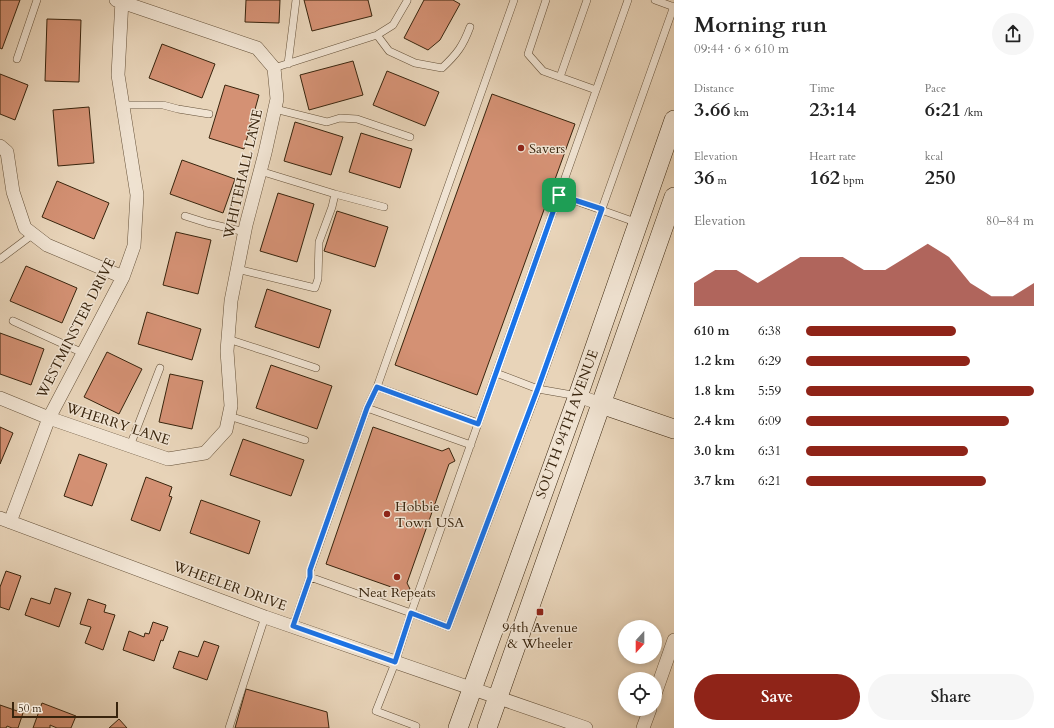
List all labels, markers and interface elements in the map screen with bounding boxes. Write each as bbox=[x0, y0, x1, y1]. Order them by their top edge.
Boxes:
text: Morning run bbox=[694, 10, 827, 40]
button: share bbox=[992, 13, 1034, 55]
text: 09:44 · 6 × 610 m bbox=[694, 40, 789, 58]
text: Distance bbox=[694, 81, 734, 96]
text: Time bbox=[809, 81, 835, 96]
text: Pace bbox=[925, 81, 946, 96]
text: 3.66 bbox=[694, 96, 731, 123]
text: 23:14 bbox=[809, 96, 856, 123]
text: 6:21 bbox=[925, 96, 961, 123]
text: km bbox=[731, 105, 749, 120]
text: /km bbox=[961, 105, 983, 120]
street label: WHITEHALL LANE bbox=[219, 107, 267, 242]
place label: Savers bbox=[529, 139, 566, 158]
marker: Savers bbox=[516, 143, 526, 153]
text: Elevation bbox=[694, 149, 738, 164]
text: Heart rate bbox=[809, 149, 856, 164]
text: kcal bbox=[925, 149, 943, 164]
text: 36 bbox=[694, 164, 715, 191]
text: 162 bbox=[809, 164, 840, 191]
text: 250 bbox=[925, 164, 955, 191]
text: m bbox=[715, 173, 727, 188]
text: bpm bbox=[840, 173, 864, 188]
pin bbox=[542, 178, 576, 212]
icon: arrive bbox=[548, 184, 570, 206]
text: Elevation bbox=[694, 212, 746, 230]
text: 80–84 m bbox=[986, 212, 1034, 230]
street label: WESTMINSTER DRIVE bbox=[32, 254, 120, 402]
text: 610 m bbox=[694, 322, 729, 340]
text: 6:38 bbox=[758, 322, 781, 340]
street label: SOUTH 94TH AVENUE bbox=[531, 347, 603, 501]
text: 1.2 km bbox=[694, 352, 735, 370]
text: 6:29 bbox=[758, 352, 781, 370]
text: 1.8 km bbox=[694, 382, 735, 400]
text: 5:59 bbox=[758, 382, 781, 400]
street label: WHERRY LANE bbox=[63, 398, 173, 450]
text: 2.4 km bbox=[694, 412, 735, 430]
text: 6:09 bbox=[758, 412, 781, 430]
text: 3.0 km bbox=[694, 442, 735, 460]
text: 6:31 bbox=[758, 442, 781, 460]
text: 3.7 km bbox=[694, 472, 735, 490]
text: 6:21 bbox=[758, 472, 781, 490]
place label: Hobbie Town USA bbox=[395, 497, 464, 532]
marker: Hobbie Town USA bbox=[382, 509, 392, 519]
street label: WHEELER DRIVE bbox=[170, 556, 290, 616]
marker: Neat Repeats bbox=[392, 572, 402, 582]
place label: Neat Repeats bbox=[358, 583, 436, 602]
marker: 94th Avenue & Wheeler bbox=[535, 607, 545, 617]
place label: 94th Avenue & Wheeler bbox=[502, 618, 578, 653]
north arrow bbox=[618, 620, 662, 664]
map controls bbox=[618, 620, 662, 716]
button: locate bbox=[618, 672, 662, 716]
button: Save bbox=[694, 674, 860, 720]
button: Share bbox=[868, 674, 1034, 720]
scale bar bbox=[12, 700, 118, 719]
text: 50 m bbox=[18, 701, 42, 716]

